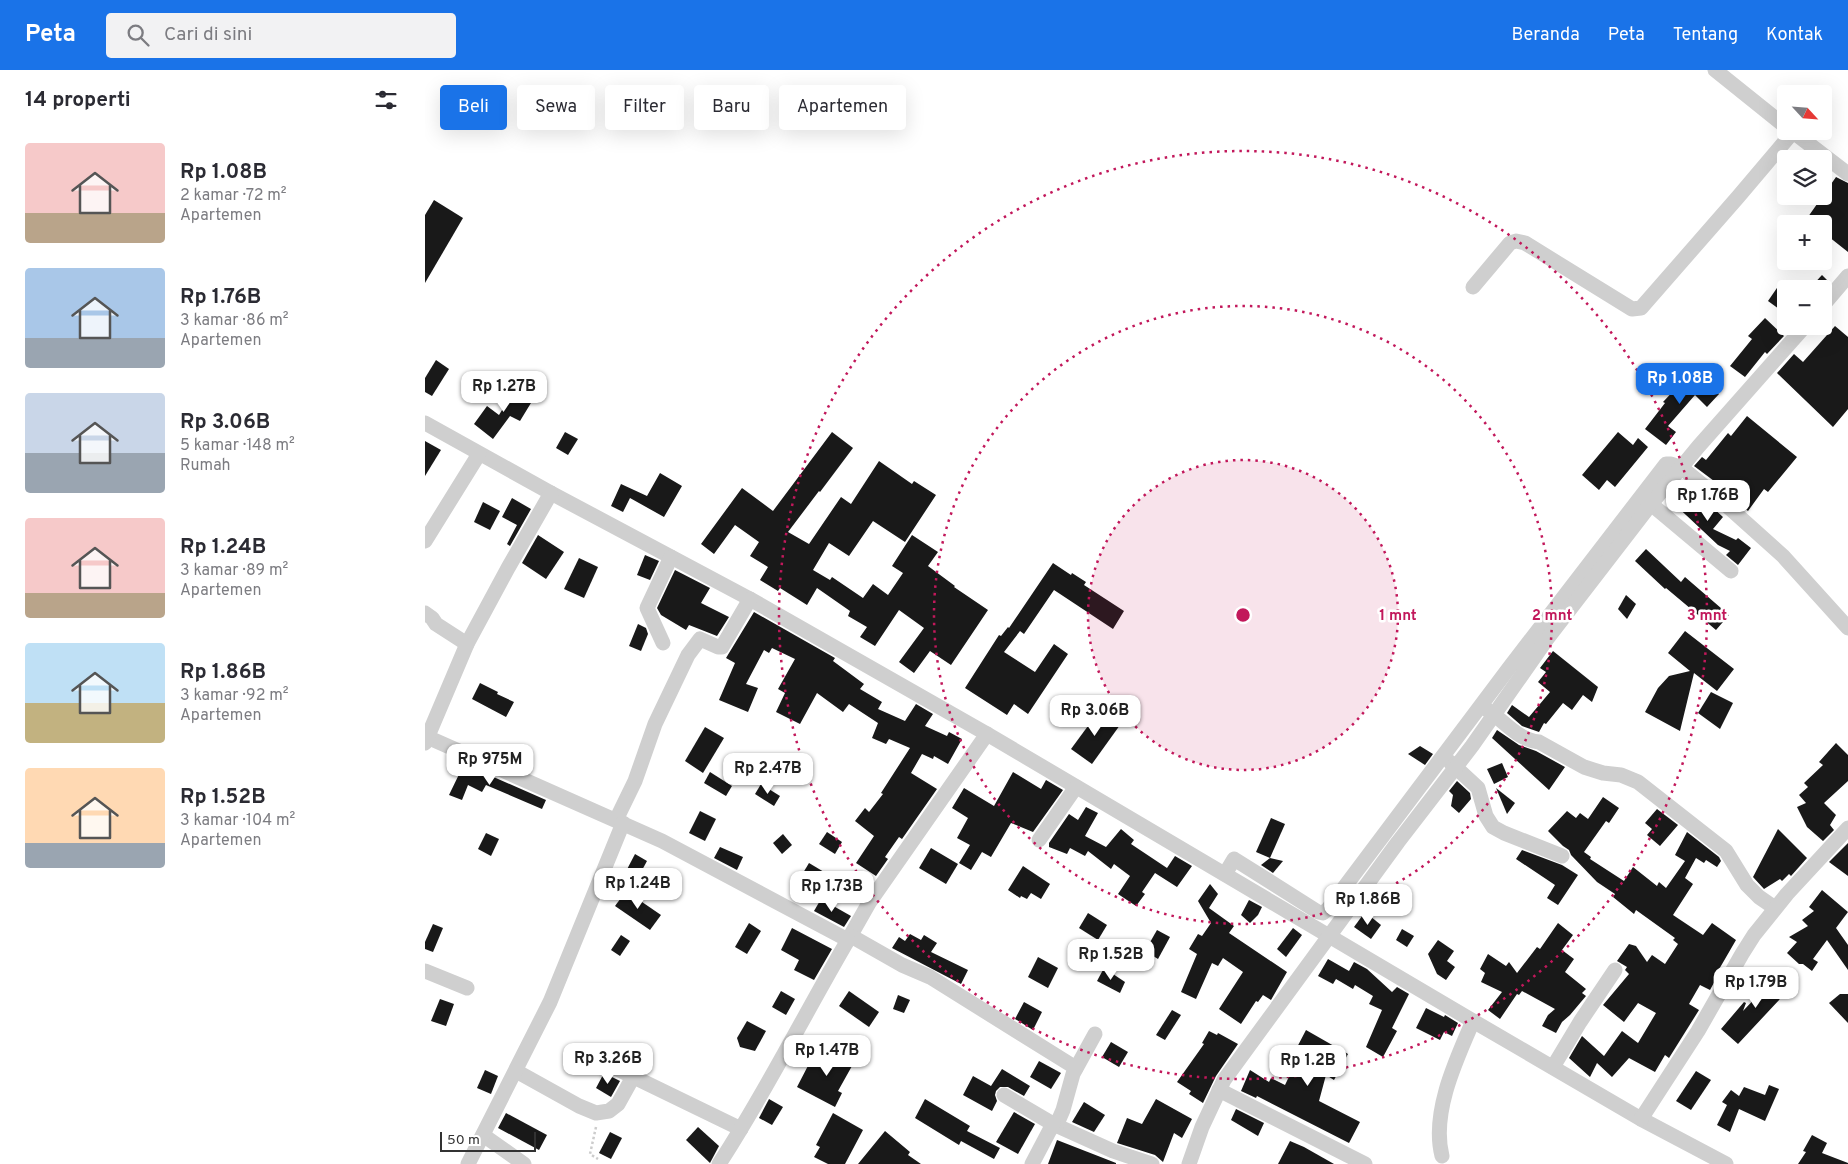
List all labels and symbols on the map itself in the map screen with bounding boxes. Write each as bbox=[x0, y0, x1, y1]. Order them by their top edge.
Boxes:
north arrow bbox=[1777, 85, 1833, 140]
pin: Rp 1.08B bbox=[1628, 362, 1732, 405]
pin: Rp 1.27B bbox=[452, 370, 556, 413]
pin: Rp 1.76B bbox=[1656, 480, 1760, 522]
centre of rings bbox=[1234, 606, 1252, 624]
text: 1 mnt bbox=[1379, 607, 1417, 626]
text: 2 mnt bbox=[1532, 607, 1572, 626]
text: 3 mnt bbox=[1687, 607, 1727, 626]
pin: Rp 3.06B bbox=[1043, 694, 1147, 737]
pin: Rp 975M bbox=[444, 744, 536, 786]
pin: Rp 2.47B bbox=[716, 752, 820, 795]
pin: Rp 1.24B bbox=[586, 868, 690, 910]
pin: Rp 1.73B bbox=[780, 870, 884, 913]
pin: Rp 1.86B bbox=[1316, 884, 1420, 926]
pin: Rp 1.52B bbox=[1059, 938, 1163, 981]
pin: Rp 1.79B bbox=[1704, 966, 1808, 1009]
pin: Rp 1.47B bbox=[775, 1034, 879, 1077]
pin: Rp 3.26B bbox=[556, 1042, 660, 1085]
pin: Rp 1.2B bbox=[1262, 1044, 1354, 1087]
scale bar bbox=[440, 1129, 536, 1152]

